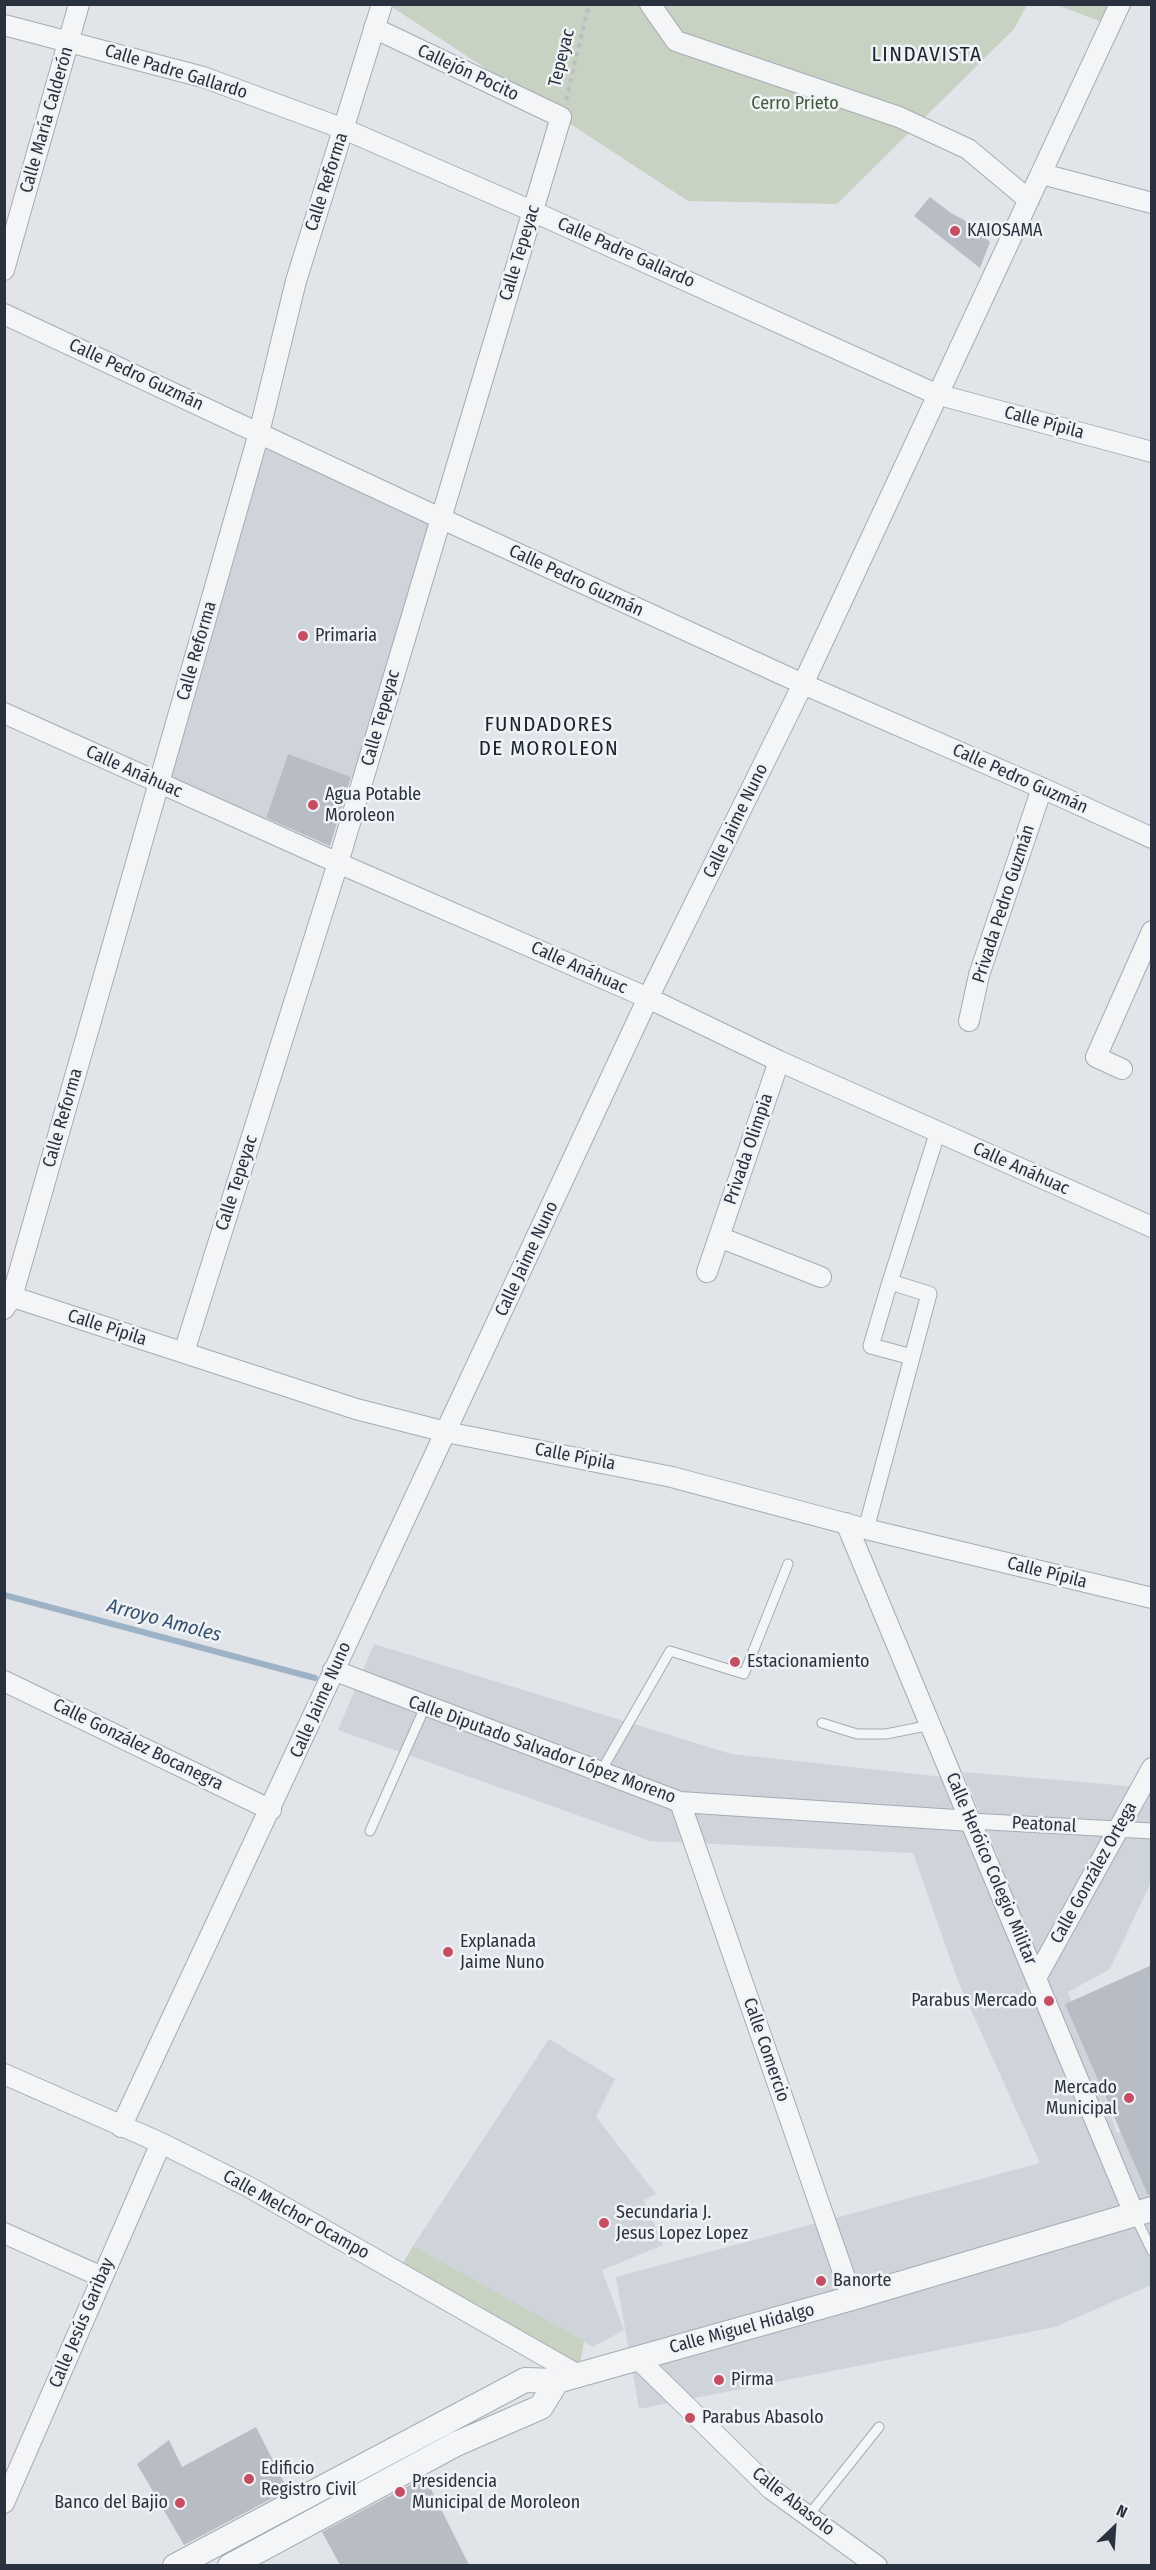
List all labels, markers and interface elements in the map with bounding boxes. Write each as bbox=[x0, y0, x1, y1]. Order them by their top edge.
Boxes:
street label: Tepeyac bbox=[544, 27, 580, 89]
street label: Calle Padre Gallardo bbox=[102, 40, 250, 104]
street label: Callejón Pocito bbox=[414, 40, 522, 106]
district label: LINDAVISTA bbox=[871, 42, 983, 68]
street label: Calle María Calderón bbox=[16, 44, 78, 196]
park label: Cerro Prieto bbox=[751, 93, 839, 115]
street label: Calle Reforma bbox=[301, 130, 353, 234]
street label: Calle Tepeyac bbox=[495, 202, 545, 304]
street label: Calle Padre Gallardo bbox=[554, 213, 698, 293]
place label: KAIOSAMA bbox=[967, 220, 1043, 242]
marker: KAIOSAMA bbox=[948, 224, 962, 238]
street label: Calle Pedro Guzmán bbox=[65, 334, 207, 416]
street label: Calle Pípila bbox=[1002, 402, 1086, 444]
street label: Calle Pedro Guzmán bbox=[505, 540, 647, 622]
street label: Calle Reforma bbox=[173, 599, 221, 703]
place label: Primaria bbox=[315, 625, 377, 647]
marker: Primaria bbox=[296, 629, 310, 643]
street label: Calle Tepeyac bbox=[357, 667, 405, 769]
district label: FUNDADORES DE MOROLEON bbox=[479, 712, 619, 762]
street label: Calle Pedro Guzmán bbox=[949, 739, 1091, 819]
street label: Calle Anáhuac bbox=[82, 741, 186, 803]
street label: Calle Jaime Nuno bbox=[699, 760, 773, 882]
place label: Agua Potable Moroleon bbox=[325, 784, 421, 826]
marker: Agua Potable Moroleon bbox=[306, 798, 320, 812]
street label: Privada Pedro Guzmán bbox=[968, 822, 1040, 986]
street label: Calle Anáhuac bbox=[527, 937, 631, 999]
street label: Calle Reforma bbox=[39, 1066, 87, 1170]
street label: Privada Olimpia bbox=[720, 1090, 778, 1208]
street label: Calle Tepeyac bbox=[211, 1133, 263, 1233]
street label: Calle Anáhuac bbox=[969, 1138, 1073, 1200]
street label: Calle Jaime Nuno bbox=[491, 1198, 563, 1320]
street label: Calle Pípila bbox=[65, 1305, 149, 1351]
street label: Calle Pípila bbox=[533, 1439, 617, 1475]
street label: Calle Pípila bbox=[1005, 1553, 1089, 1593]
water label: Arroyo Amoles bbox=[104, 1594, 224, 1648]
street label: Calle Jaime Nuno bbox=[286, 1639, 356, 1761]
place label: Estacionamiento bbox=[747, 1651, 869, 1673]
marker: Estacionamiento bbox=[728, 1655, 742, 1669]
street label: Calle Diputado Salvador López Moreno bbox=[405, 1691, 679, 1809]
street label: Calle González Bocanegra bbox=[49, 1694, 227, 1796]
street label: Calle Heróico Colegio Militar bbox=[941, 1770, 1041, 1968]
street label: Calle González Ortega bbox=[1046, 1798, 1142, 1948]
street label: Peatonal bbox=[1011, 1813, 1077, 1837]
place label: Explanada Jaime Nuno bbox=[460, 1931, 545, 1974]
marker: Explanada Jaime Nuno bbox=[441, 1945, 455, 1959]
place label: Parabus Mercado bbox=[911, 1990, 1037, 2012]
marker: Parabus Mercado bbox=[1042, 1994, 1056, 2008]
street label: Calle Comercio bbox=[738, 1995, 794, 2105]
place label: Mercado Municipal bbox=[1046, 2077, 1117, 2120]
marker: Mercado Municipal bbox=[1122, 2091, 1136, 2105]
street label: Calle Melchor Ocampo bbox=[219, 2166, 373, 2264]
place label: Secundaria J. Jesus Lopez Lopez bbox=[616, 2202, 748, 2244]
marker: Secundaria J. Jesus Lopez Lopez bbox=[597, 2216, 611, 2230]
street label: Calle Jesús Garibay bbox=[45, 2255, 119, 2391]
place label: Banorte bbox=[833, 2270, 891, 2292]
marker: Banorte bbox=[814, 2274, 828, 2288]
street label: Calle Miguel Hidalgo bbox=[667, 2299, 817, 2359]
place label: Pirma bbox=[731, 2369, 774, 2391]
marker: Pirma bbox=[712, 2373, 726, 2387]
place label: Parabus Abasolo bbox=[702, 2407, 824, 2429]
marker: Parabus Abasolo bbox=[683, 2411, 697, 2425]
place label: Edificio Registro Civil bbox=[261, 2458, 356, 2500]
street label: Calle Abasolo bbox=[747, 2463, 839, 2541]
place label: Presidencia Municipal de Moroleon bbox=[412, 2471, 580, 2514]
marker: Edificio Registro Civil bbox=[242, 2472, 256, 2486]
marker: Presidencia Municipal de Moroleon bbox=[393, 2485, 407, 2499]
place label: Banco del Bajio bbox=[54, 2492, 168, 2514]
marker: Banco del Bajio bbox=[173, 2496, 187, 2510]
north arrow bbox=[1084, 2498, 1144, 2558]
text: N bbox=[1113, 2501, 1130, 2522]

